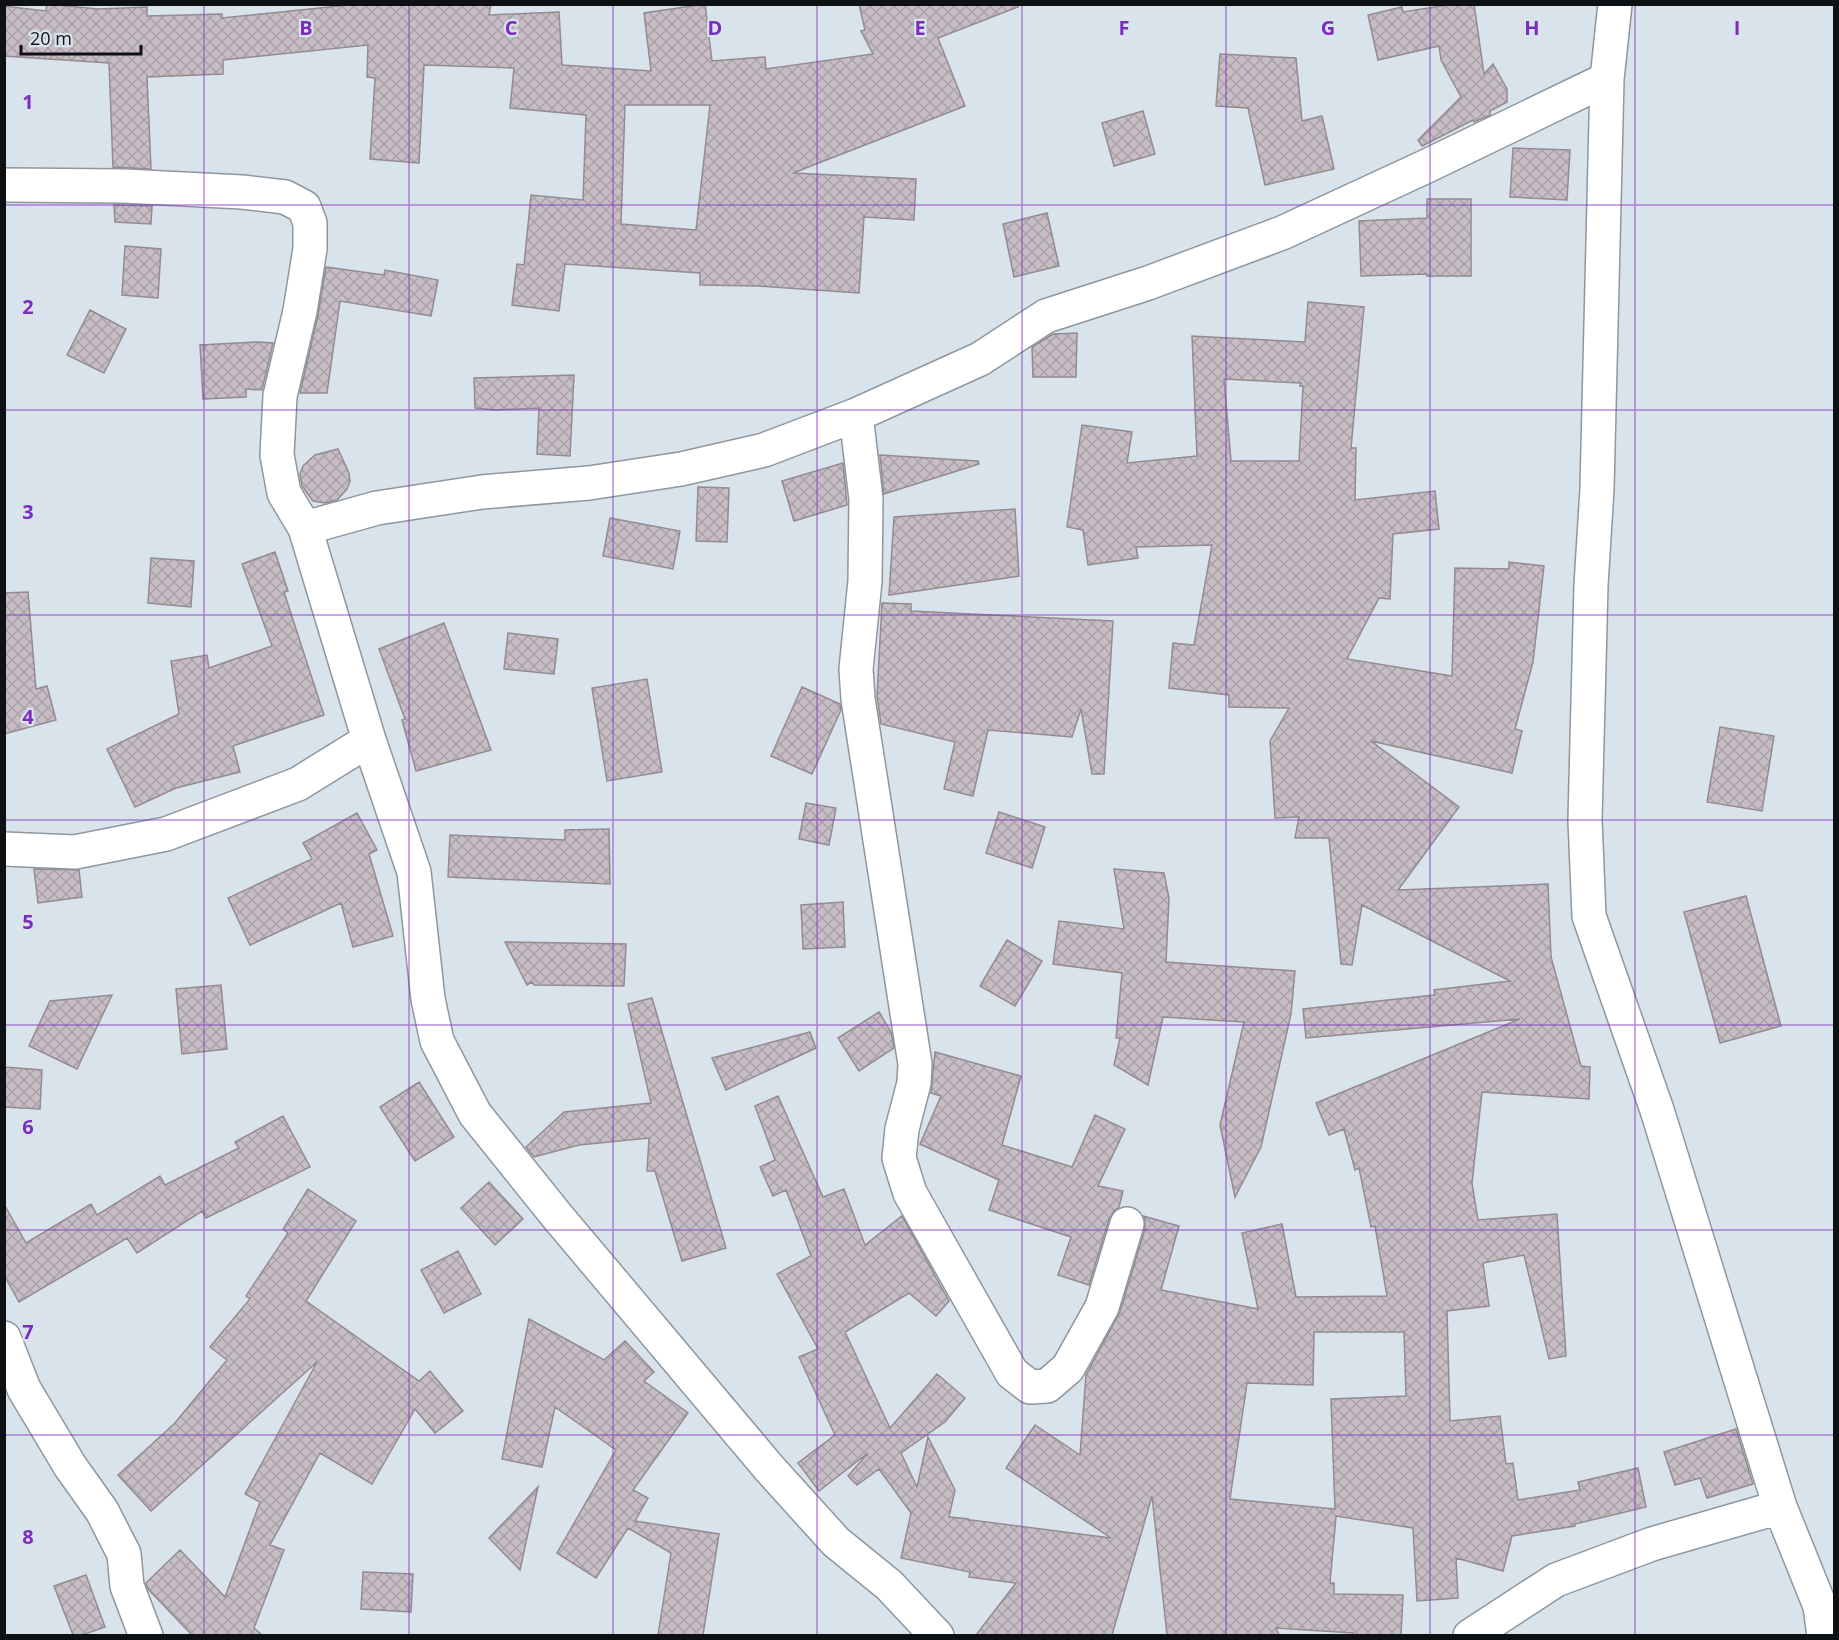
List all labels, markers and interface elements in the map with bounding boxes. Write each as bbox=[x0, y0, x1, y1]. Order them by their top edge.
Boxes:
text: B bbox=[299, 14, 313, 41]
text: C bbox=[505, 14, 518, 41]
text: D bbox=[708, 14, 722, 41]
text: E bbox=[914, 14, 926, 41]
text: F bbox=[1119, 14, 1129, 41]
text: G bbox=[1321, 14, 1335, 41]
text: H bbox=[1524, 14, 1540, 41]
text: I bbox=[1734, 14, 1740, 41]
scale bar bbox=[21, 18, 141, 56]
text: 20 m bbox=[30, 26, 72, 50]
text: 1 bbox=[22, 88, 34, 115]
text: 2 bbox=[22, 293, 34, 320]
text: 3 bbox=[22, 498, 34, 525]
text: 4 bbox=[22, 703, 34, 730]
text: 5 bbox=[22, 908, 34, 935]
text: 6 bbox=[22, 1113, 34, 1140]
text: 7 bbox=[22, 1318, 34, 1345]
text: 8 bbox=[22, 1523, 34, 1550]

